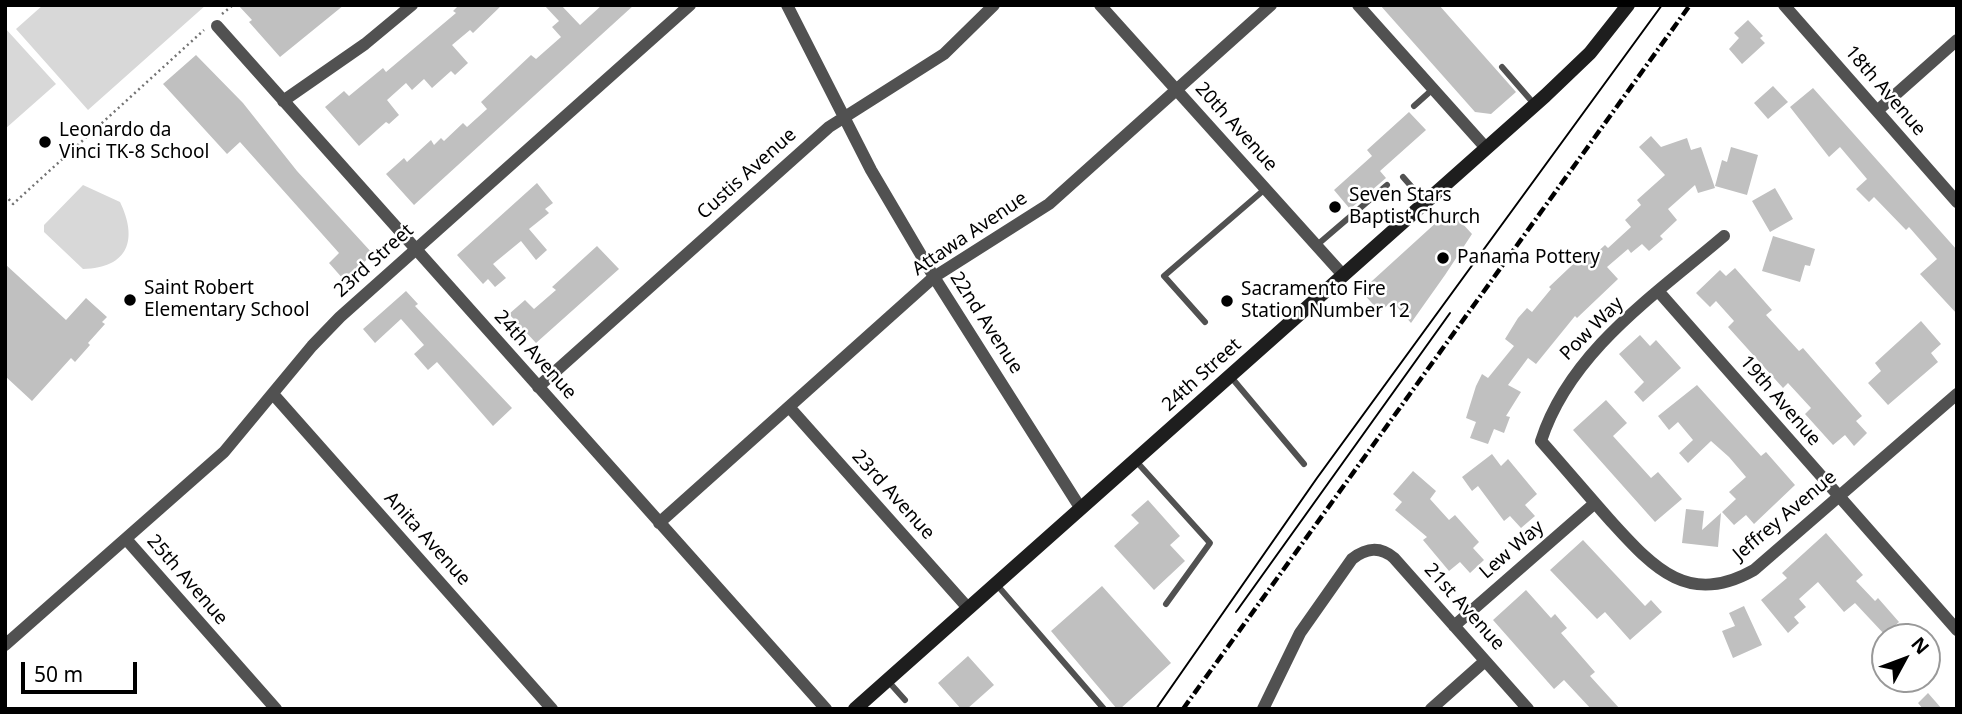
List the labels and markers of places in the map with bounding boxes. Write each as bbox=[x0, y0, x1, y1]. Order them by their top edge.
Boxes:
place label: Leonardo da Vinci TK-8 School bbox=[59, 120, 209, 164]
marker: Leonardo da Vinci TK-8 School bbox=[37, 134, 53, 150]
place label: Seven Stars Baptist Church bbox=[1349, 185, 1480, 229]
marker: Seven Stars Baptist Church bbox=[1327, 199, 1343, 215]
place label: Panama Pottery bbox=[1457, 247, 1600, 269]
marker: Panama Pottery bbox=[1435, 250, 1451, 266]
place label: Saint Robert Elementary School bbox=[144, 278, 310, 322]
place label: Sacramento Fire Station Number 12 bbox=[1241, 279, 1410, 323]
marker: Saint Robert Elementary School bbox=[122, 292, 138, 308]
marker: Sacramento Fire Station Number 12 bbox=[1219, 293, 1235, 309]

